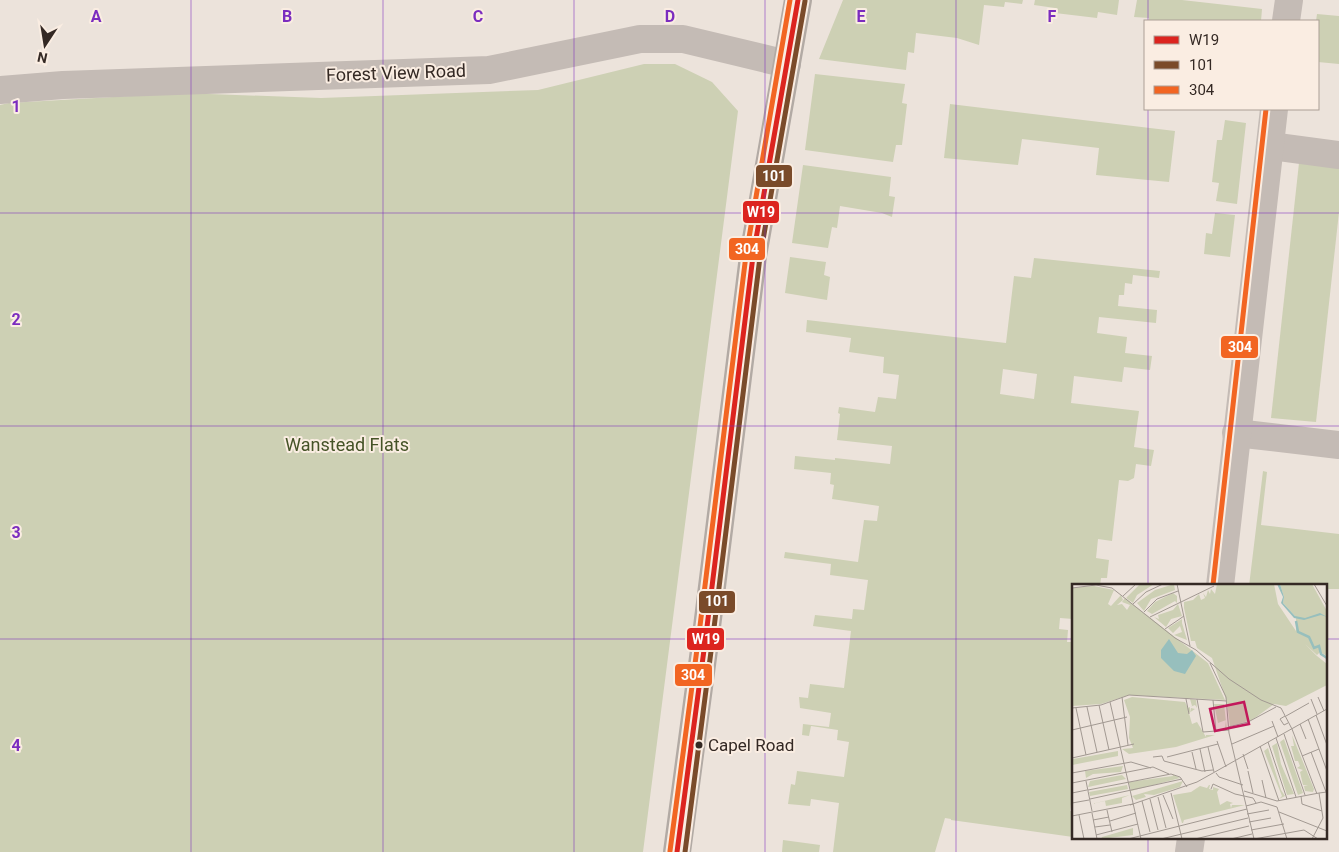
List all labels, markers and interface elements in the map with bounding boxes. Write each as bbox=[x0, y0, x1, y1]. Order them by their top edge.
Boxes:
text: A bbox=[91, 7, 102, 26]
text: B bbox=[282, 7, 292, 26]
text: C bbox=[473, 7, 483, 26]
text: D bbox=[665, 7, 675, 26]
text: E bbox=[857, 7, 866, 26]
text: F bbox=[1048, 7, 1057, 26]
north arrow bbox=[20, 20, 70, 70]
legend bbox=[1144, 20, 1319, 110]
text: W19 bbox=[1189, 31, 1219, 49]
text: N bbox=[36, 49, 49, 67]
text: 101 bbox=[1189, 56, 1214, 74]
street label: Forest View Road bbox=[326, 60, 466, 85]
text: 304 bbox=[1189, 81, 1215, 99]
text: 1 bbox=[11, 97, 21, 116]
line badge: 101 bbox=[755, 164, 793, 188]
text: 101 bbox=[762, 168, 786, 184]
line badge: W19 bbox=[742, 200, 780, 224]
text: W19 bbox=[747, 204, 775, 220]
line badge: 304 bbox=[728, 237, 766, 261]
text: 304 bbox=[735, 241, 759, 257]
text: 2 bbox=[11, 310, 21, 329]
line badge: 304 bbox=[1220, 335, 1259, 359]
text: 304 bbox=[1228, 339, 1252, 355]
park label: Wanstead Flats bbox=[285, 434, 409, 455]
text: 3 bbox=[11, 523, 21, 542]
inset map bbox=[1072, 584, 1326, 840]
line badge: 101 bbox=[698, 590, 736, 614]
text: 101 bbox=[705, 593, 729, 609]
line badge: W19 bbox=[686, 627, 725, 651]
text: W19 bbox=[692, 631, 720, 647]
line badge: 304 bbox=[674, 663, 713, 687]
text: 304 bbox=[681, 667, 705, 683]
place label: Capel Road bbox=[708, 735, 794, 755]
text: 4 bbox=[11, 736, 21, 755]
marker: Capel Road bbox=[694, 740, 704, 750]

